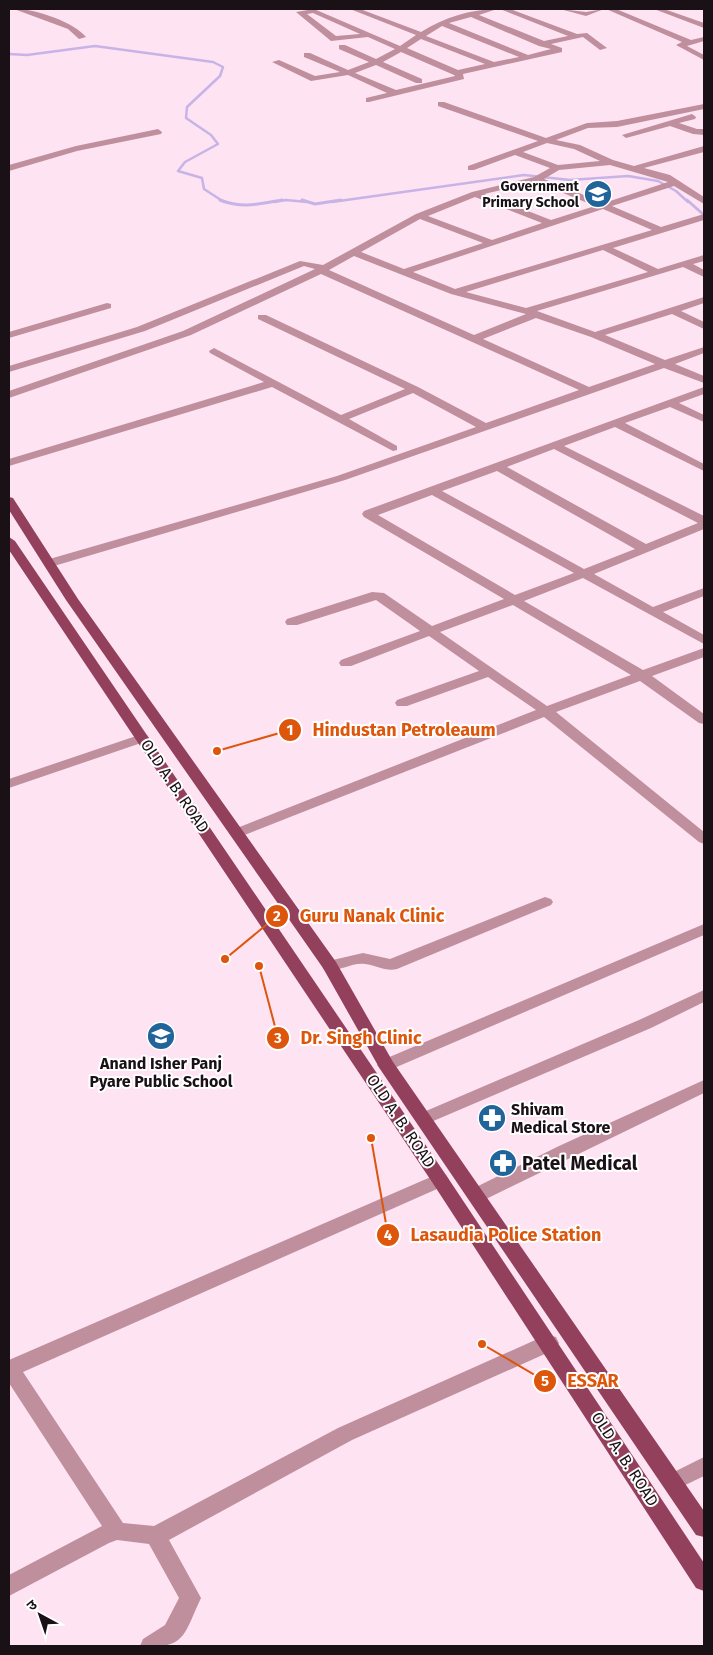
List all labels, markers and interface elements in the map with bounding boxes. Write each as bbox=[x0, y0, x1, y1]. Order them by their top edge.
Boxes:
place label: Government Primary School bbox=[482, 178, 580, 211]
school or university icon: Government Primary School bbox=[583, 179, 613, 209]
callout: Hindustan Petroleaum bbox=[277, 713, 506, 746]
text: Hindustan Petroleaum bbox=[312, 719, 496, 741]
text: 1 bbox=[287, 721, 293, 739]
street label: OLD A. B. ROAD bbox=[137, 736, 213, 836]
callout: Guru Nanak Clinic bbox=[265, 899, 454, 932]
text: Guru Nanak Clinic bbox=[300, 905, 445, 927]
text: 2 bbox=[273, 907, 281, 925]
school or university icon: Anand Isher Panj Pyare Public School bbox=[146, 1021, 176, 1051]
callout: Dr. Singh Clinic bbox=[265, 1021, 431, 1054]
text: Dr. Singh Clinic bbox=[300, 1027, 422, 1049]
text: 3 bbox=[273, 1029, 282, 1047]
place label: Anand Isher Panj Pyare Public School bbox=[90, 1054, 233, 1091]
street label: OLD A. B. ROAD bbox=[363, 1071, 439, 1171]
place label: Shivam Medical Store bbox=[511, 1100, 610, 1137]
pharmacy icon: Shivam Medical Store bbox=[477, 1103, 507, 1133]
pharmacy icon: Patel Medical bbox=[488, 1148, 518, 1178]
place label: Patel Medical bbox=[522, 1152, 638, 1175]
callout: Lasaudia Police Station bbox=[376, 1218, 611, 1251]
text: Lasaudia Police Station bbox=[411, 1224, 601, 1246]
text: 4 bbox=[384, 1226, 393, 1244]
callout: ESSAR bbox=[532, 1364, 629, 1397]
text: ESSAR bbox=[567, 1370, 620, 1392]
text: 5 bbox=[541, 1372, 549, 1390]
street label: OLD A. B. ROAD bbox=[587, 1408, 663, 1510]
north arrow bbox=[15, 1590, 65, 1640]
text: उ bbox=[23, 1596, 41, 1615]

